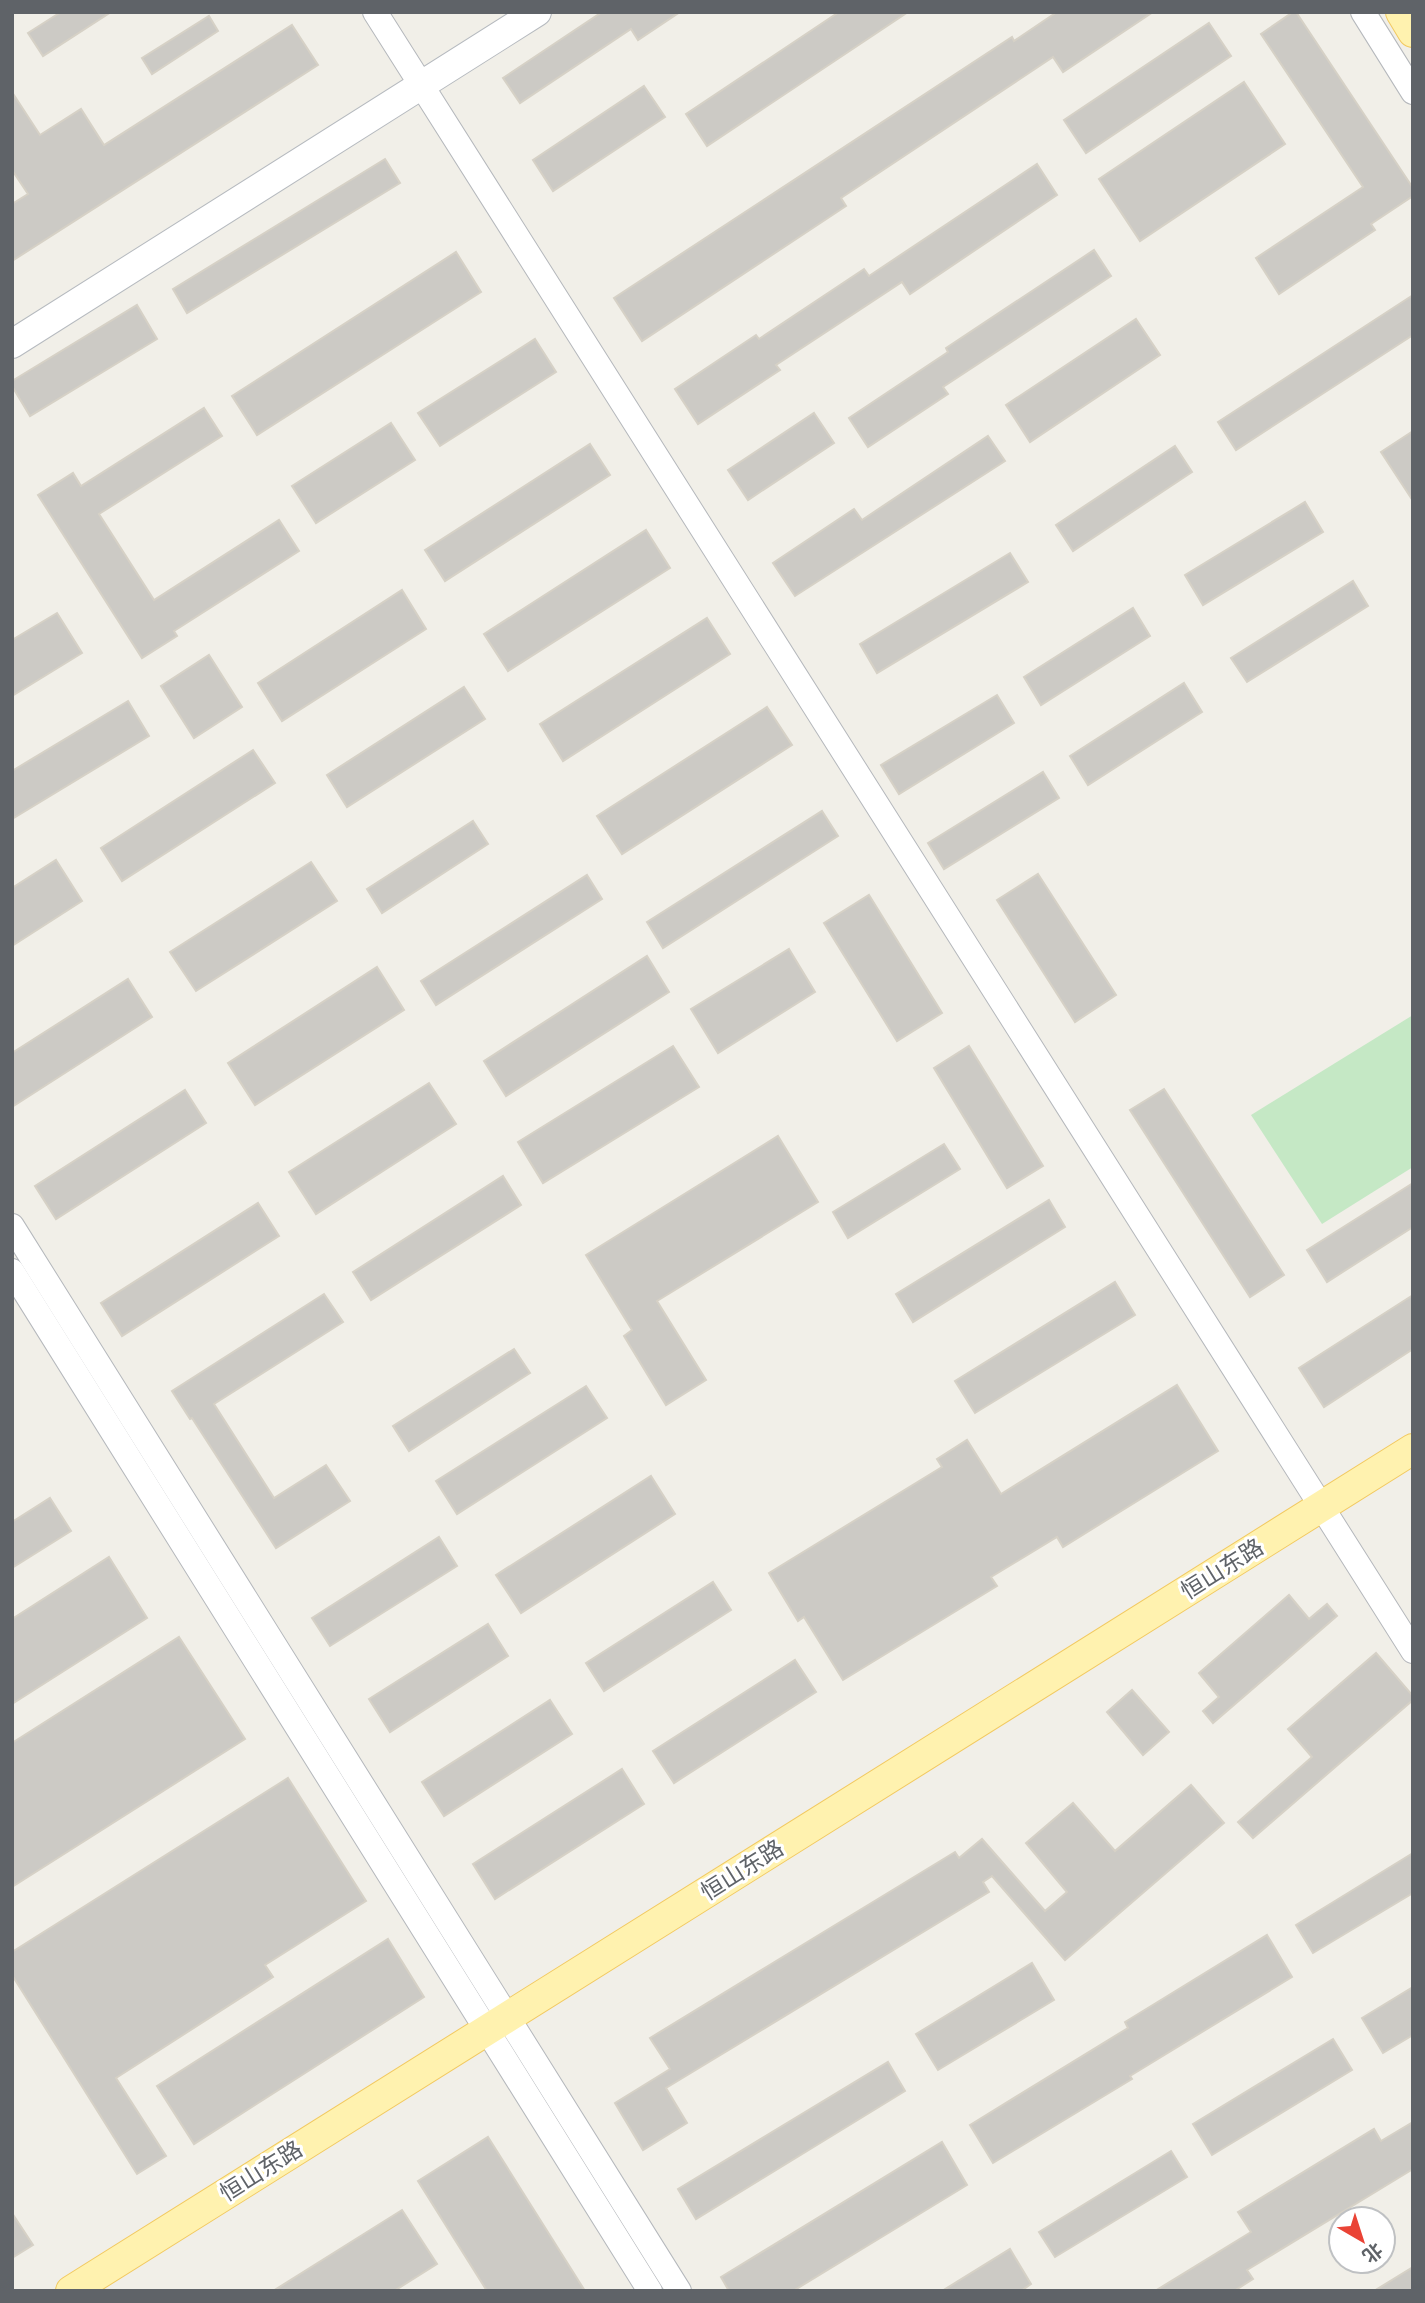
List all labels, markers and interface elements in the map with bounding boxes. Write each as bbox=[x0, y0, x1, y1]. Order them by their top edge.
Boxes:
street label: 恒山东路 bbox=[1175, 1532, 1268, 1604]
street label: 恒山东路 bbox=[695, 1833, 788, 1905]
street label: 恒山东路 bbox=[214, 2134, 307, 2206]
north arrow bbox=[1327, 2205, 1397, 2275]
text: 北 bbox=[1358, 2239, 1388, 2269]

